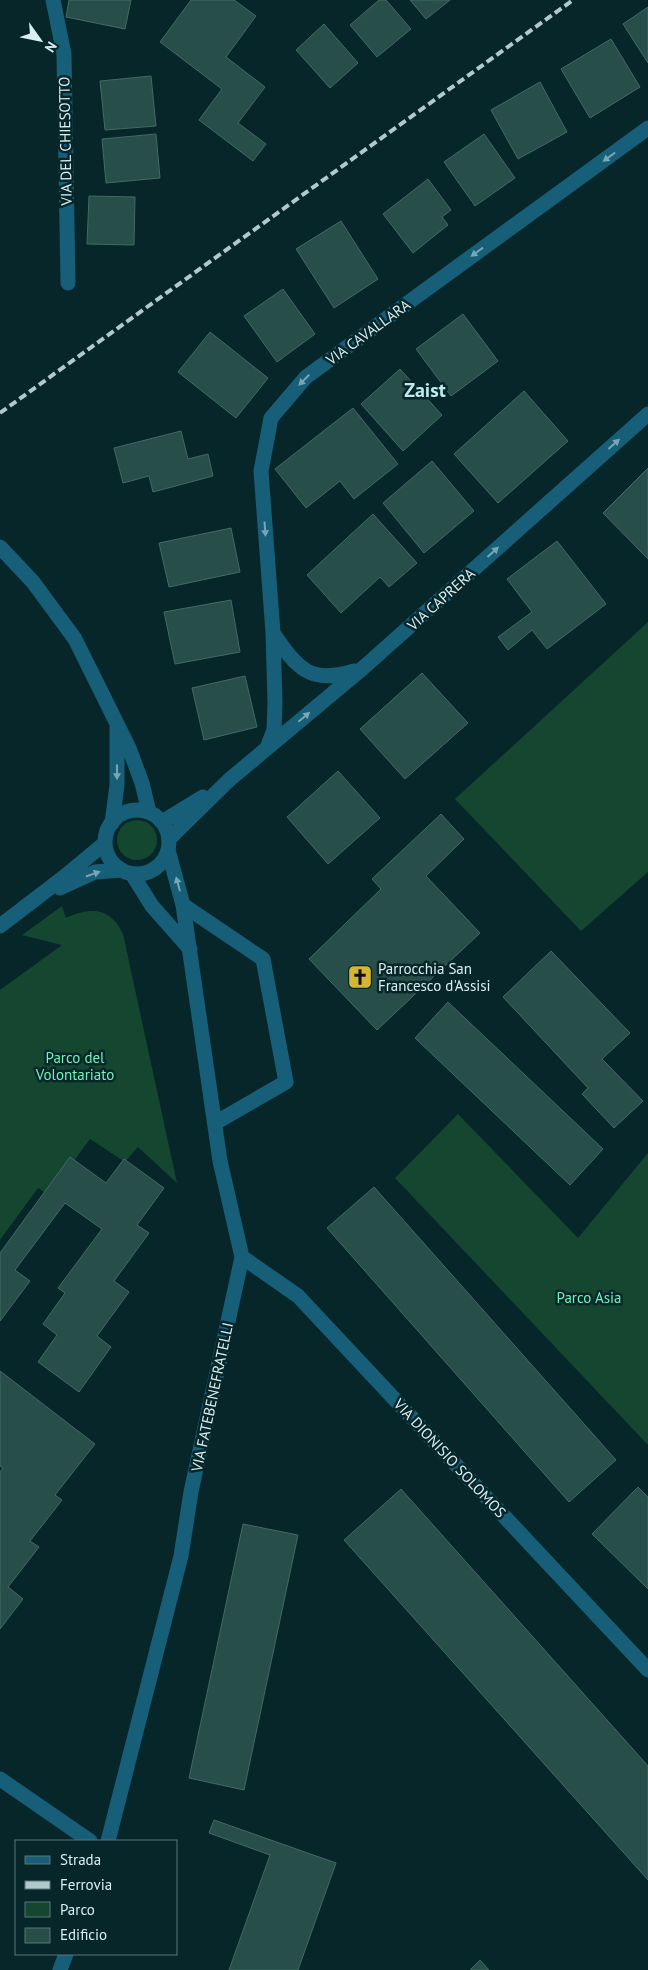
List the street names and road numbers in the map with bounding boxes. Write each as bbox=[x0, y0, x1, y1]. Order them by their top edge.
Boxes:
street label: VIA DEL CHIESOTTO bbox=[54, 76, 76, 207]
street label: VIA CAVALLARA bbox=[321, 295, 414, 370]
street label: VIA CAPRERA bbox=[402, 563, 479, 635]
street label: VIA FATEBENEFRATELLI bbox=[187, 1321, 237, 1474]
street label: VIA DIONISIO SOLOMOS bbox=[389, 1394, 510, 1522]

